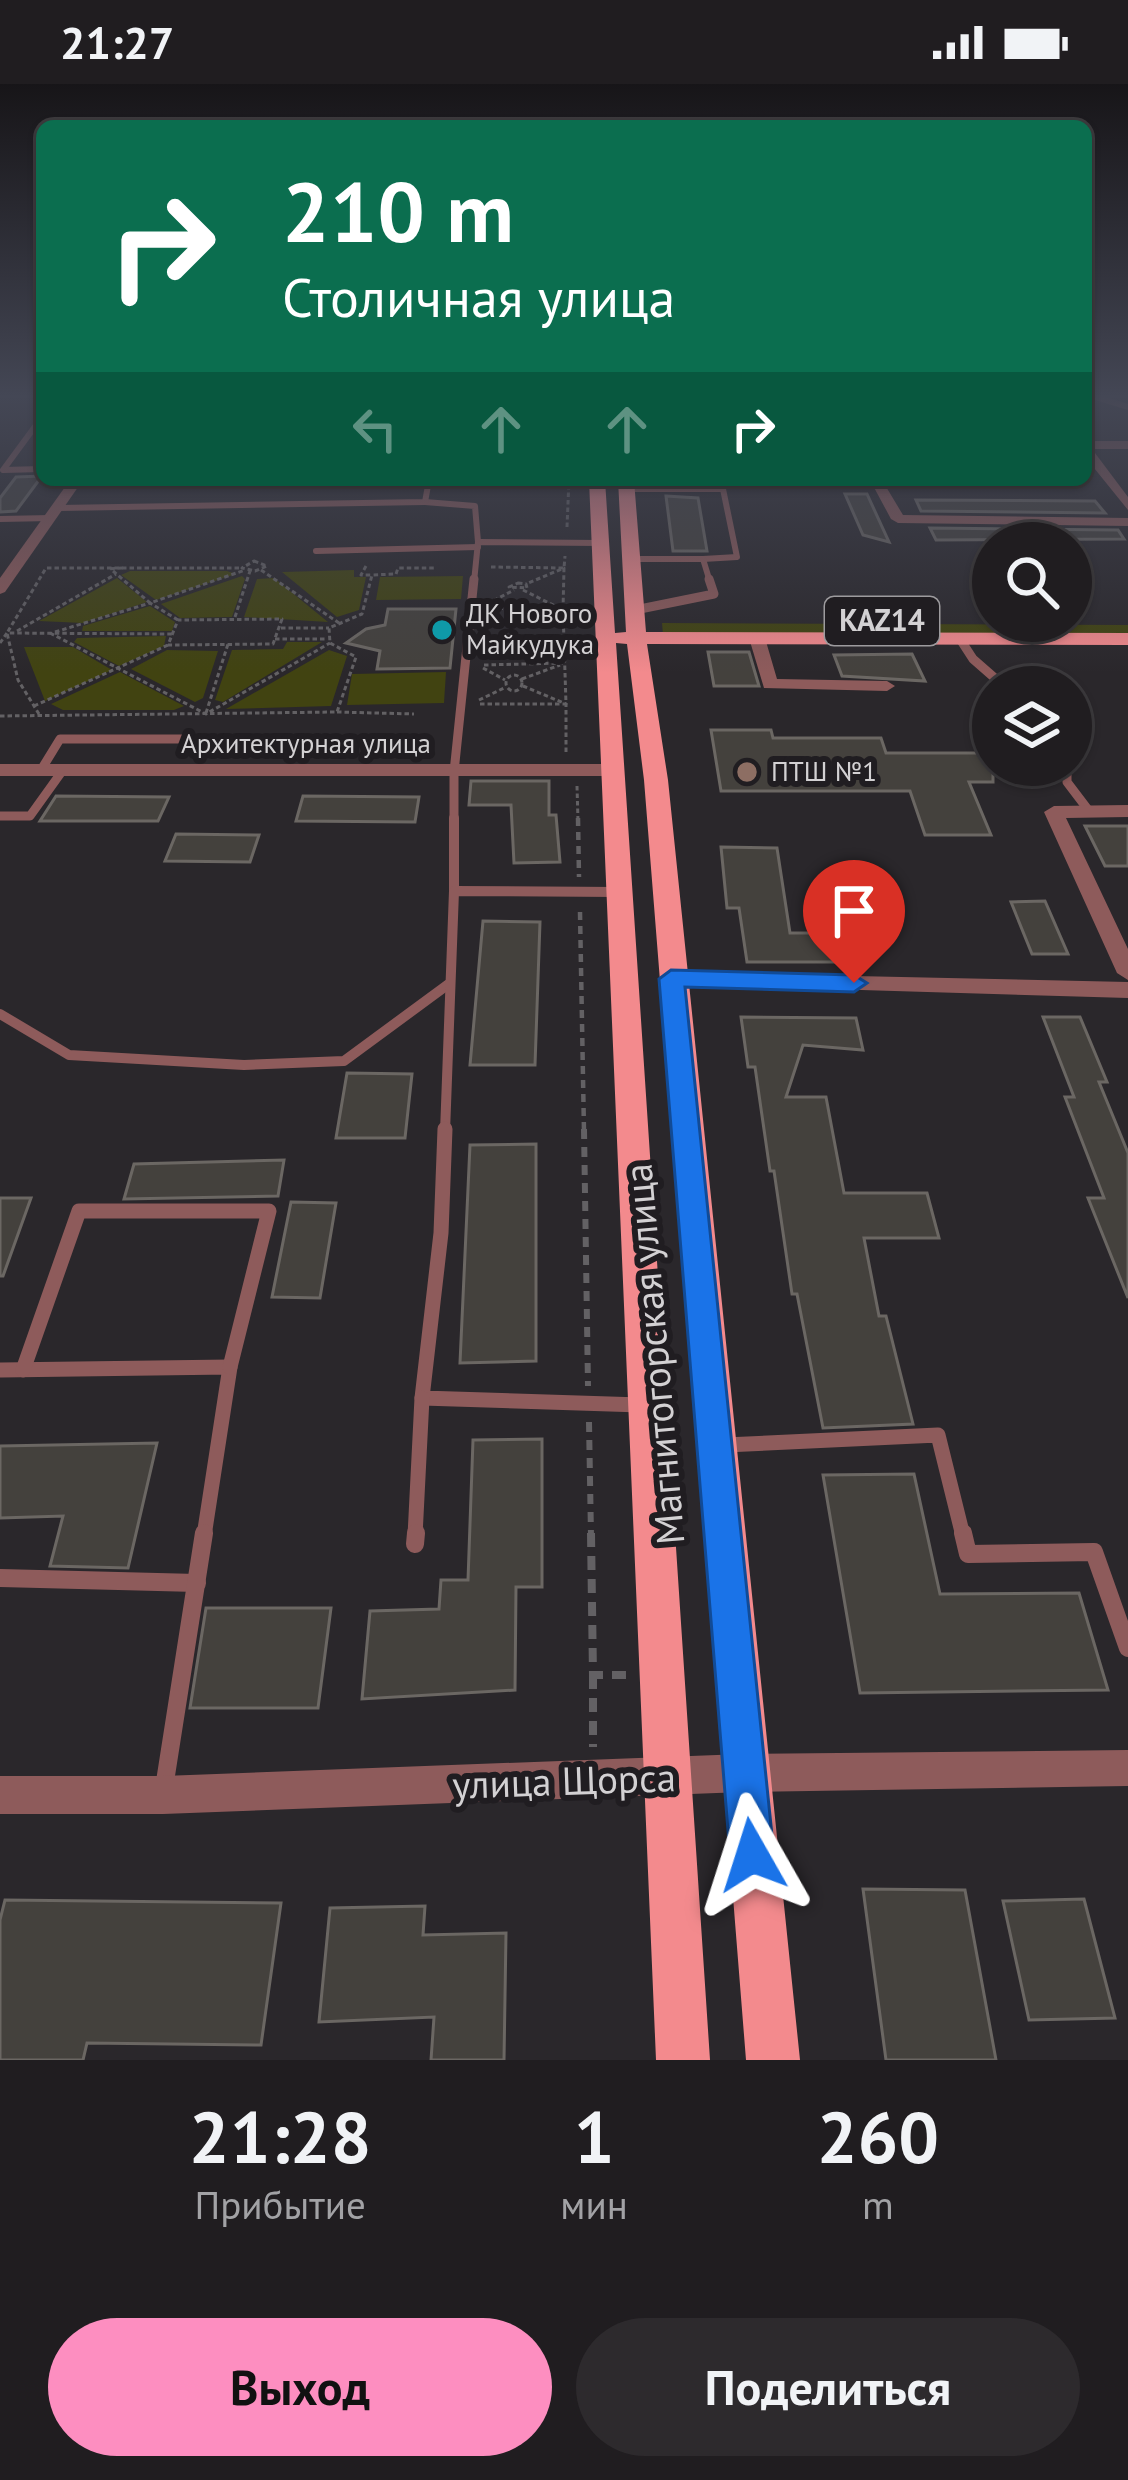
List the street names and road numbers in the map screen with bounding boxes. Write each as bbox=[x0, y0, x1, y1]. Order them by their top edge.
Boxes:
road number: KAZ14 bbox=[825, 597, 939, 645]
street label: Архитектурная улица bbox=[181, 726, 431, 760]
street label: Магнитогорская улица bbox=[611, 1161, 696, 1547]
street label: улица Щорса bbox=[451, 1751, 677, 1810]

